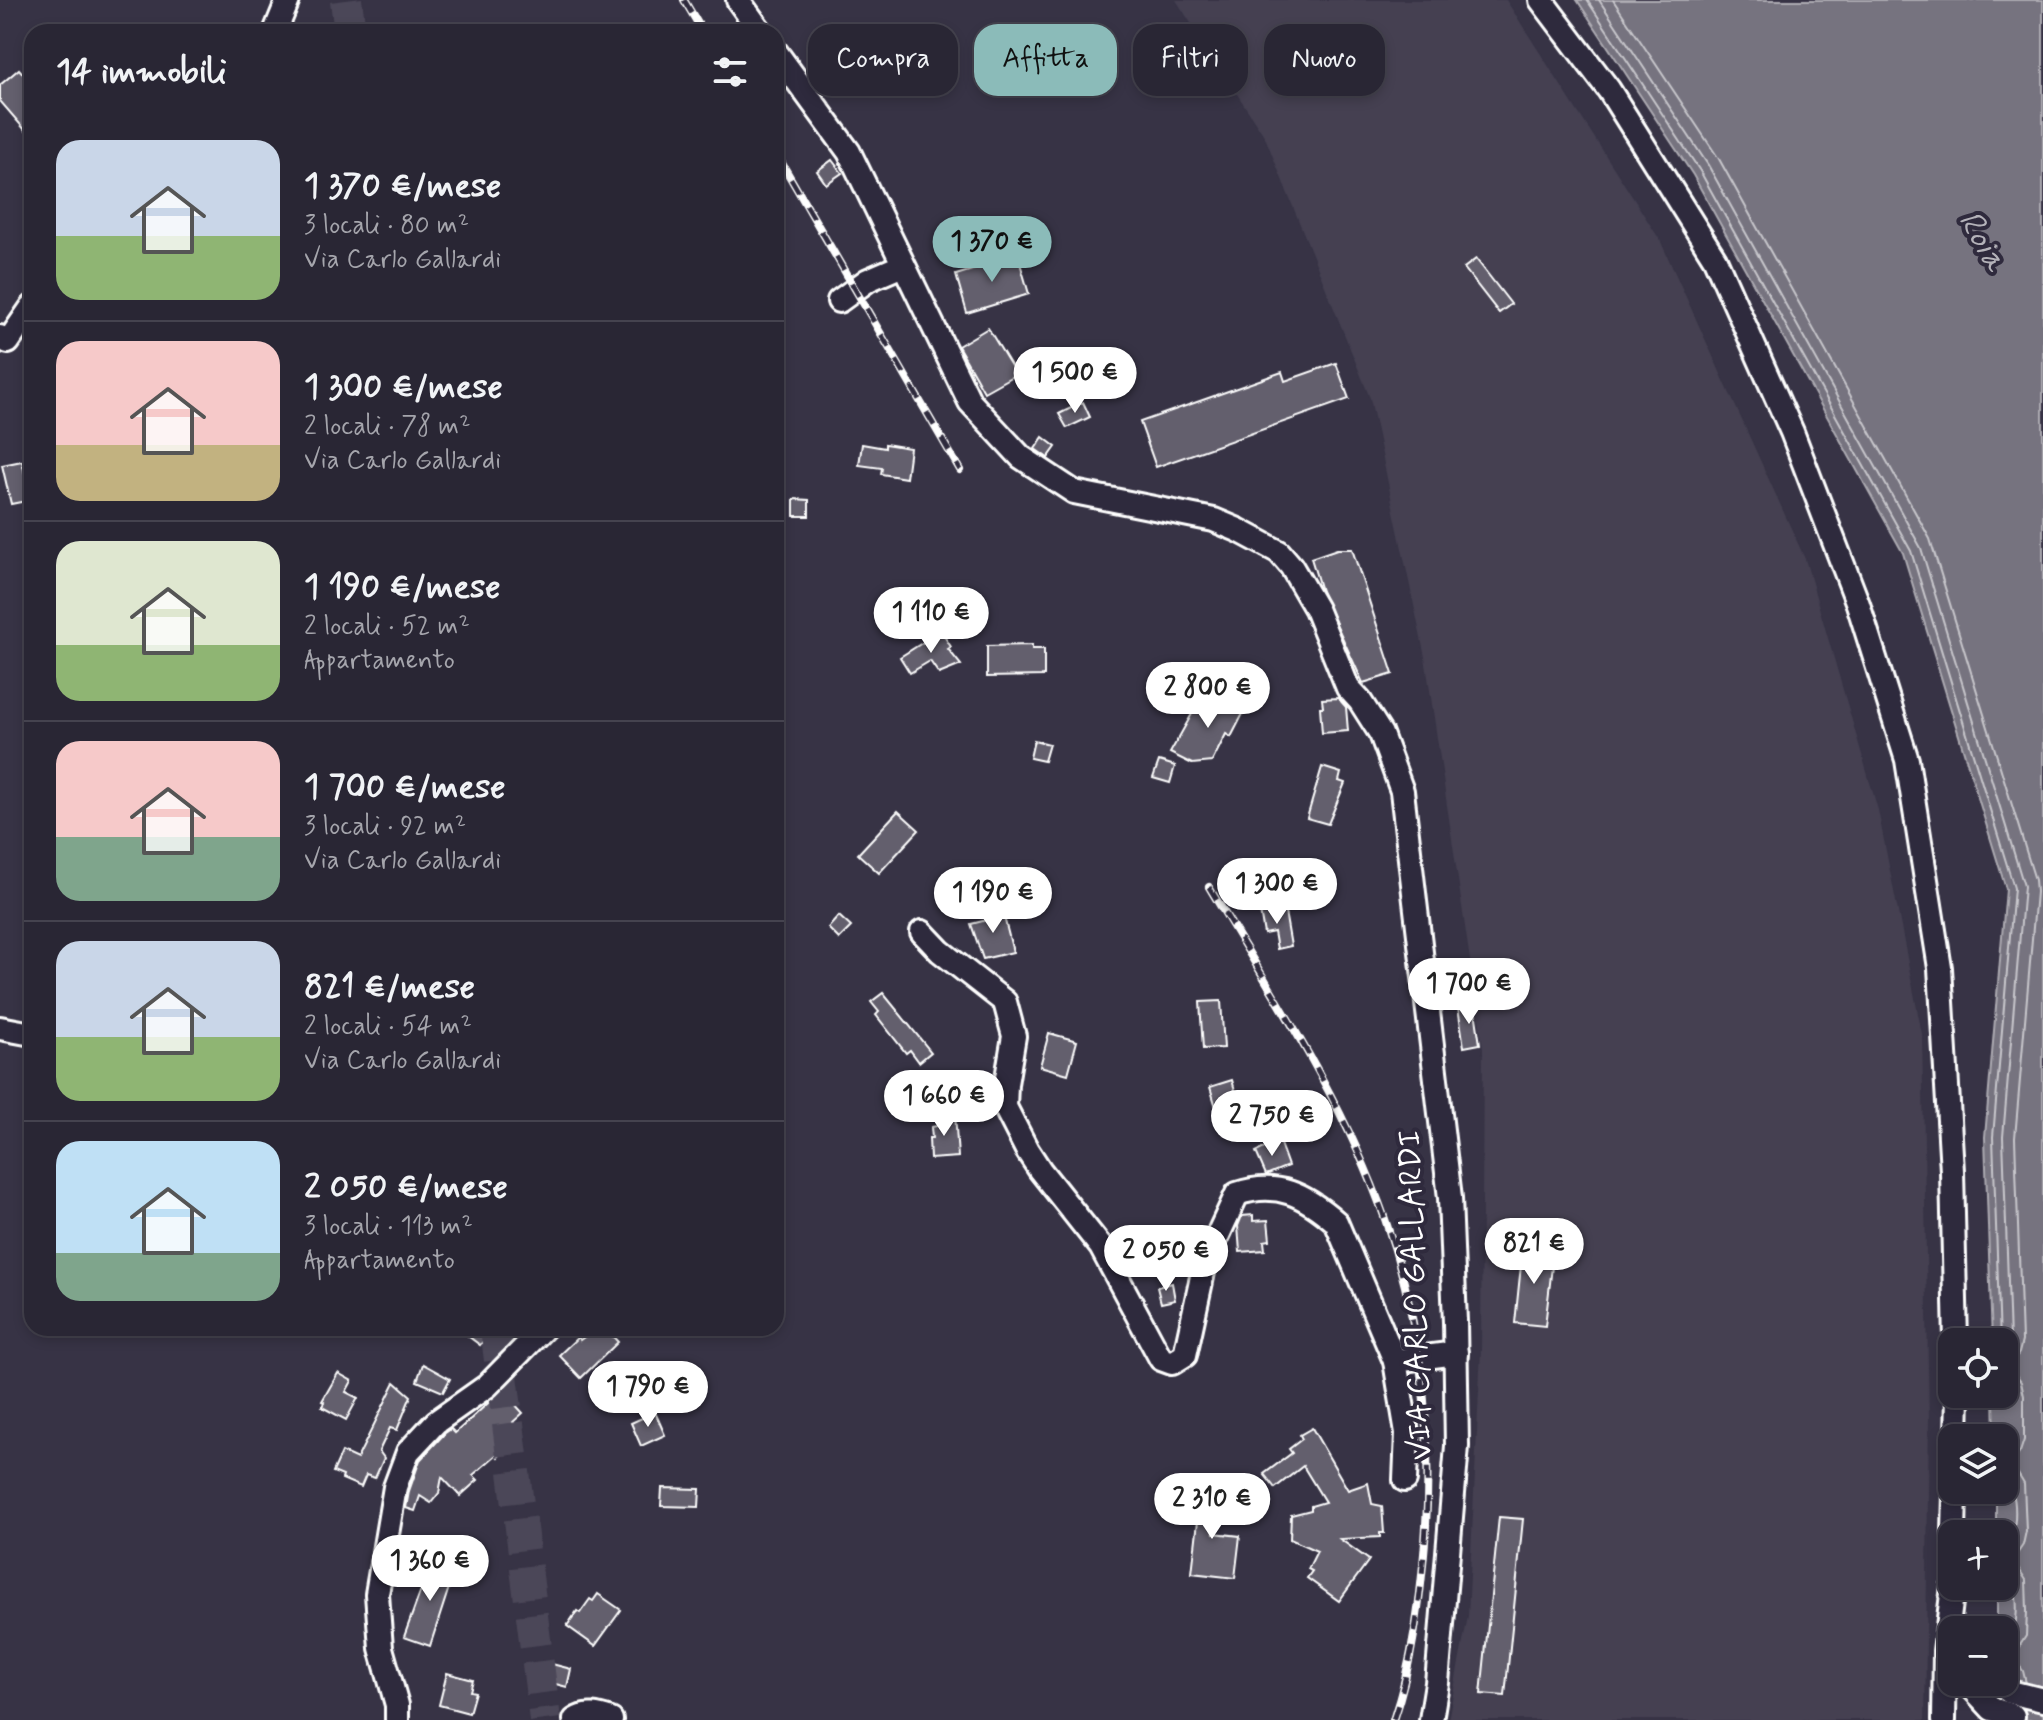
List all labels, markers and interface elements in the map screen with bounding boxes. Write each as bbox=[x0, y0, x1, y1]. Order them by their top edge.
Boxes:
chip: Compra bbox=[808, 24, 958, 96]
chip: Affitta bbox=[974, 24, 1117, 96]
chip: Filtri bbox=[1133, 24, 1248, 96]
chip: Nuovo bbox=[1264, 24, 1385, 96]
text: 14 immobili bbox=[56, 50, 227, 95]
icon: filters bbox=[708, 50, 752, 94]
text: 1 370 €/mese bbox=[304, 164, 501, 209]
icon: home bbox=[120, 172, 216, 268]
water label: Roia bbox=[1947, 203, 2018, 281]
text: 3 locali · 80 m² bbox=[304, 209, 469, 243]
pin: 1 370 € bbox=[918, 216, 1066, 284]
text: 1 370 € bbox=[951, 225, 1033, 259]
text: Via Carlo Gallardi bbox=[304, 243, 501, 277]
pin: 1 500 € bbox=[1001, 347, 1149, 415]
text: 1 500 € bbox=[1032, 356, 1118, 390]
text: 1 300 €/mese bbox=[304, 365, 503, 410]
icon: home bbox=[120, 373, 216, 469]
text: 2 locali · 78 m² bbox=[304, 410, 470, 444]
text: Via Carlo Gallardi bbox=[304, 444, 501, 478]
text: 1 190 €/mese bbox=[304, 565, 501, 610]
icon: home bbox=[120, 573, 216, 669]
pin: 1 110 € bbox=[857, 587, 1005, 655]
text: 1 110 € bbox=[892, 596, 970, 630]
text: 2 locali · 52 m² bbox=[304, 610, 470, 644]
text: Appartamento bbox=[304, 644, 455, 678]
pin: 2 800 € bbox=[1134, 662, 1282, 730]
text: 2 800 € bbox=[1164, 671, 1252, 705]
text: 1 700 €/mese bbox=[304, 765, 506, 810]
icon: home bbox=[120, 773, 216, 869]
text: 3 locali · 92 m² bbox=[304, 810, 466, 844]
text: Via Carlo Gallardi bbox=[304, 844, 501, 878]
pin: 1 300 € bbox=[1203, 858, 1351, 926]
pin: 1 190 € bbox=[919, 867, 1067, 935]
text: 1 300 € bbox=[1235, 867, 1319, 901]
text: 1 190 € bbox=[952, 876, 1034, 910]
pin: 1 700 € bbox=[1395, 958, 1543, 1026]
text: 821 €/mese bbox=[304, 965, 475, 1010]
text: 1 700 € bbox=[1426, 967, 1512, 1001]
icon: home bbox=[120, 973, 216, 1069]
text: 2 locali · 54 m² bbox=[304, 1010, 472, 1044]
text: Via Carlo Gallardi bbox=[304, 1044, 501, 1078]
pin: 1 660 € bbox=[870, 1070, 1018, 1138]
text: 1 660 € bbox=[902, 1079, 986, 1113]
pin: 2 750 € bbox=[1198, 1090, 1346, 1158]
text: 2 750 € bbox=[1229, 1099, 1315, 1133]
street label: VIA CARLO GALLARDI bbox=[1389, 1129, 1443, 1461]
text: 2 050 €/mese bbox=[304, 1165, 508, 1210]
icon: home bbox=[120, 1173, 216, 1269]
text: 3 locali · 113 m² bbox=[304, 1210, 473, 1244]
pin: 821 € bbox=[1478, 1218, 1590, 1286]
pin: 2 050 € bbox=[1092, 1225, 1240, 1293]
text: 821 € bbox=[1503, 1227, 1565, 1261]
text: 2 050 € bbox=[1122, 1234, 1210, 1268]
text: Appartamento bbox=[304, 1244, 455, 1278]
map controls bbox=[1938, 1328, 2018, 1696]
button: locate bbox=[1938, 1328, 2018, 1408]
pin: 1 790 € bbox=[574, 1361, 722, 1429]
text: 1 790 € bbox=[606, 1370, 690, 1404]
button: layers bbox=[1938, 1424, 2018, 1504]
pin: 2 310 € bbox=[1138, 1473, 1286, 1541]
text: 2 310 € bbox=[1172, 1482, 1252, 1516]
button: + bbox=[1938, 1520, 2018, 1600]
pin: 1 360 € bbox=[356, 1535, 504, 1603]
text: 1 360 € bbox=[390, 1544, 470, 1578]
button: − bbox=[1938, 1616, 2018, 1696]

